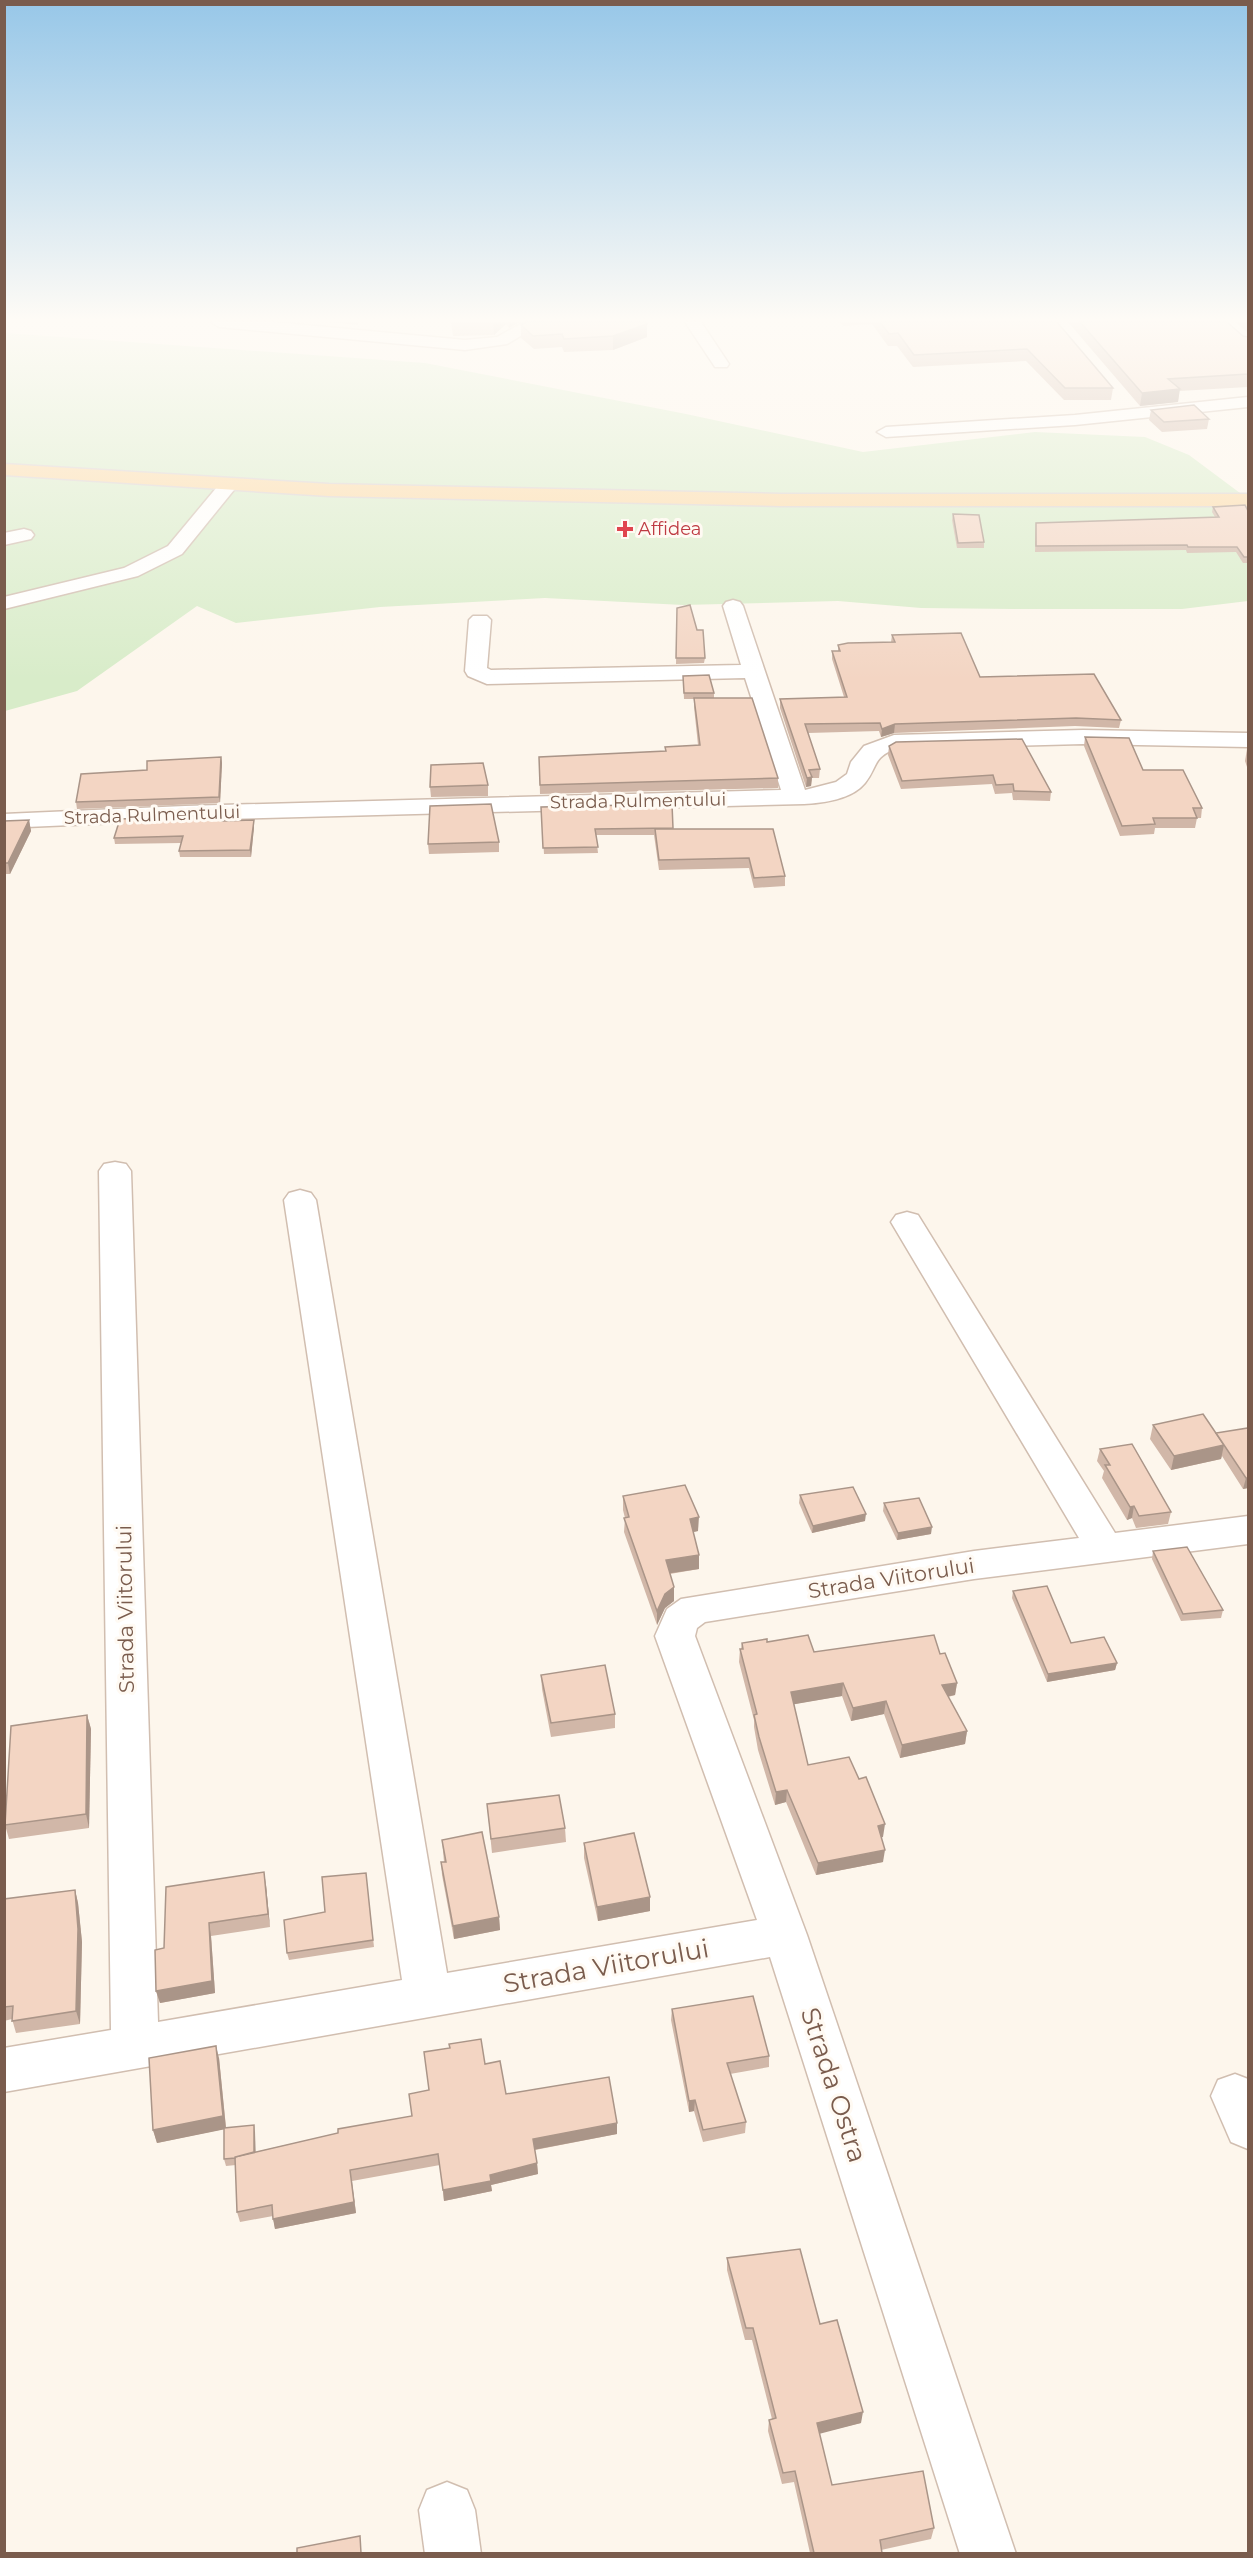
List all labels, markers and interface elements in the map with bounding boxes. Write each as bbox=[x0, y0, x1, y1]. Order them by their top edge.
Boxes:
place label: Affidea bbox=[638, 518, 701, 540]
marker: Affidea bbox=[616, 520, 634, 538]
street label: Strada Rulmentului bbox=[550, 788, 726, 814]
street label: Strada Rulmentului bbox=[64, 801, 240, 829]
street label: Strada Viitorului bbox=[111, 1525, 139, 1693]
street label: Strada Viitorului bbox=[806, 1552, 976, 1604]
street label: Strada Viitorului bbox=[501, 1932, 711, 2000]
street label: Strada Ostra bbox=[794, 2004, 874, 2166]

